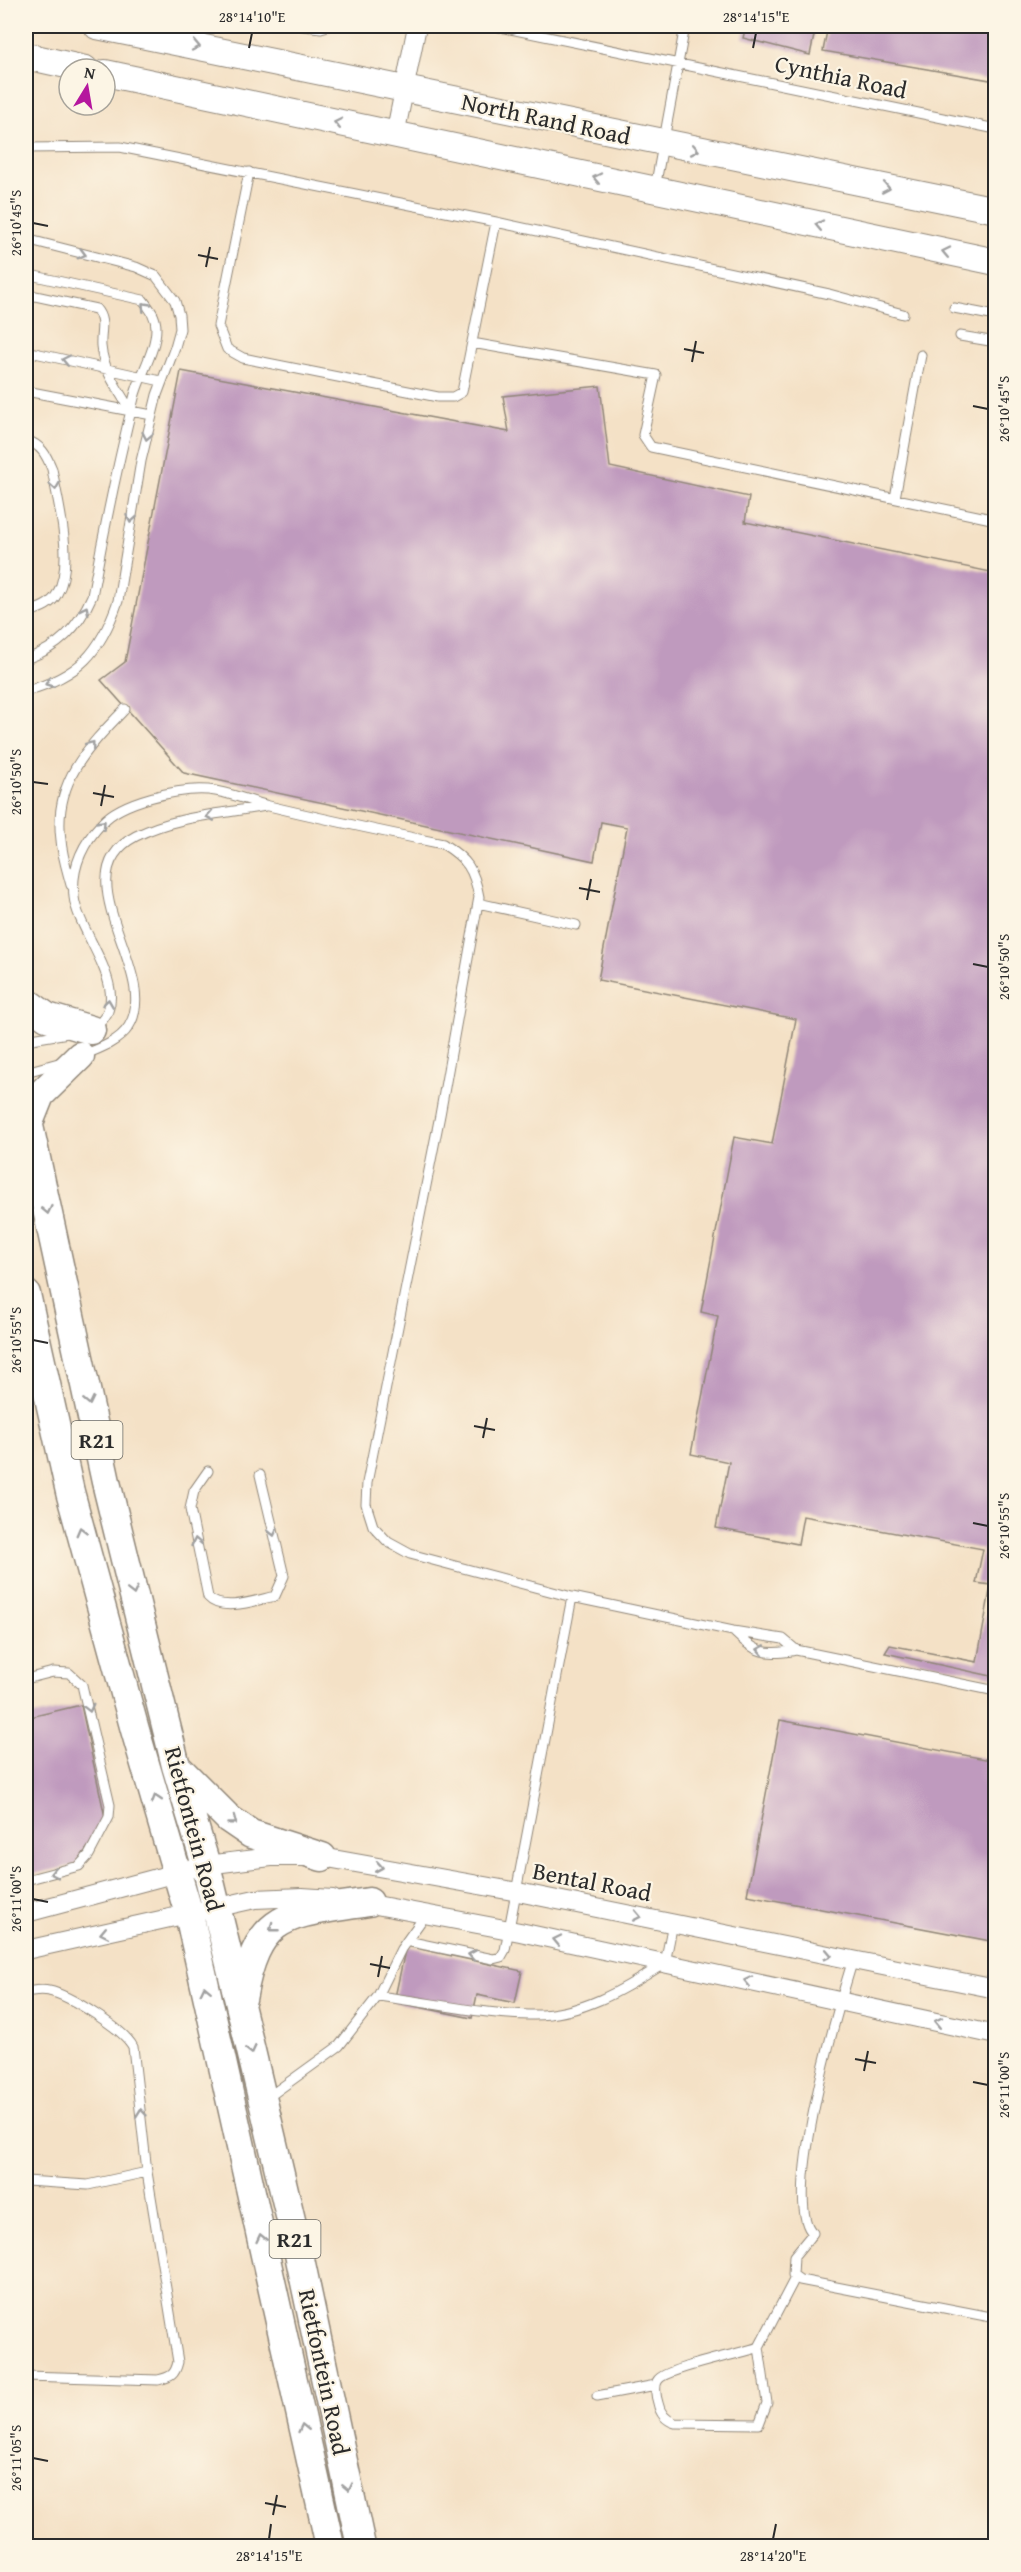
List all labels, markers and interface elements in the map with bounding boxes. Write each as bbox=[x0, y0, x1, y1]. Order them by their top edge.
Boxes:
text: 28°14'10"E bbox=[219, 6, 286, 27]
text: 28°14'15"E bbox=[723, 6, 790, 27]
one-way arrow bbox=[190, 39, 200, 52]
street label: Cynthia Road bbox=[772, 45, 910, 108]
north arrow bbox=[57, 57, 117, 117]
text: N bbox=[82, 59, 98, 85]
street label: North Rand Road bbox=[458, 84, 634, 154]
one-way arrow bbox=[334, 117, 344, 130]
one-way arrow bbox=[690, 142, 700, 155]
one-way arrow bbox=[592, 172, 602, 185]
one-way arrow bbox=[881, 181, 891, 194]
text: 26°10'45"S bbox=[5, 190, 26, 256]
one-way arrow bbox=[814, 219, 824, 232]
one-way arrow bbox=[941, 246, 951, 259]
one-way arrow bbox=[77, 247, 87, 260]
one-way arrow bbox=[141, 302, 152, 312]
one-way arrow bbox=[61, 354, 71, 367]
text: 26°10'45"S bbox=[993, 376, 1014, 442]
one-way arrow bbox=[141, 431, 154, 441]
one-way arrow bbox=[48, 480, 61, 490]
one-way arrow bbox=[125, 513, 138, 523]
one-way arrow bbox=[78, 606, 89, 617]
one-way arrow bbox=[45, 676, 55, 689]
one-way arrow bbox=[84, 740, 95, 751]
text: 26°10'50"S bbox=[5, 749, 26, 815]
one-way arrow bbox=[205, 809, 215, 822]
one-way arrow bbox=[95, 820, 106, 830]
text: 26°10'50"S bbox=[993, 934, 1014, 1000]
one-way arrow bbox=[102, 998, 114, 1007]
one-way arrow bbox=[40, 1205, 53, 1215]
text: 26°10'55"S bbox=[5, 1307, 26, 1373]
one-way arrow bbox=[82, 1396, 95, 1406]
road number: R21 bbox=[72, 1421, 122, 1459]
text: 26°10'55"S bbox=[993, 1493, 1014, 1559]
one-way arrow bbox=[75, 1526, 88, 1536]
one-way arrow bbox=[265, 1527, 278, 1537]
one-way arrow bbox=[191, 1537, 204, 1547]
one-way arrow bbox=[126, 1586, 139, 1596]
one-way arrow bbox=[757, 1645, 766, 1657]
one-way arrow bbox=[82, 1703, 95, 1713]
street label: Rietfontein Road bbox=[156, 1743, 233, 1915]
one-way arrow bbox=[151, 1794, 163, 1805]
one-way arrow bbox=[227, 1814, 238, 1825]
street label: Bental Road bbox=[530, 1853, 655, 1910]
one-way arrow bbox=[375, 1861, 384, 1873]
text: 26°11'00"S bbox=[5, 1866, 26, 1932]
one-way arrow bbox=[50, 1866, 60, 1879]
one-way arrow bbox=[632, 1909, 642, 1922]
one-way arrow bbox=[269, 1920, 280, 1931]
one-way arrow bbox=[99, 1926, 109, 1939]
one-way arrow bbox=[552, 1934, 562, 1947]
one-way arrow bbox=[823, 1948, 833, 1961]
one-way arrow bbox=[467, 1949, 477, 1962]
one-way arrow bbox=[743, 1975, 753, 1988]
one-way arrow bbox=[200, 1985, 213, 1995]
one-way arrow bbox=[934, 2017, 944, 2030]
one-way arrow bbox=[244, 2045, 257, 2055]
text: 26°11'00"S bbox=[993, 2052, 1014, 2118]
one-way arrow bbox=[135, 2109, 148, 2118]
road number: R21 bbox=[270, 2220, 320, 2258]
one-way arrow bbox=[255, 2233, 268, 2243]
street label: Rietfontein Road bbox=[290, 2286, 359, 2458]
one-way arrow bbox=[298, 2423, 311, 2433]
text: 26°11'05"S bbox=[5, 2425, 26, 2491]
one-way arrow bbox=[341, 2481, 354, 2491]
text: 28°14'15"E bbox=[236, 2545, 303, 2566]
text: 28°14'20"E bbox=[740, 2545, 807, 2566]

